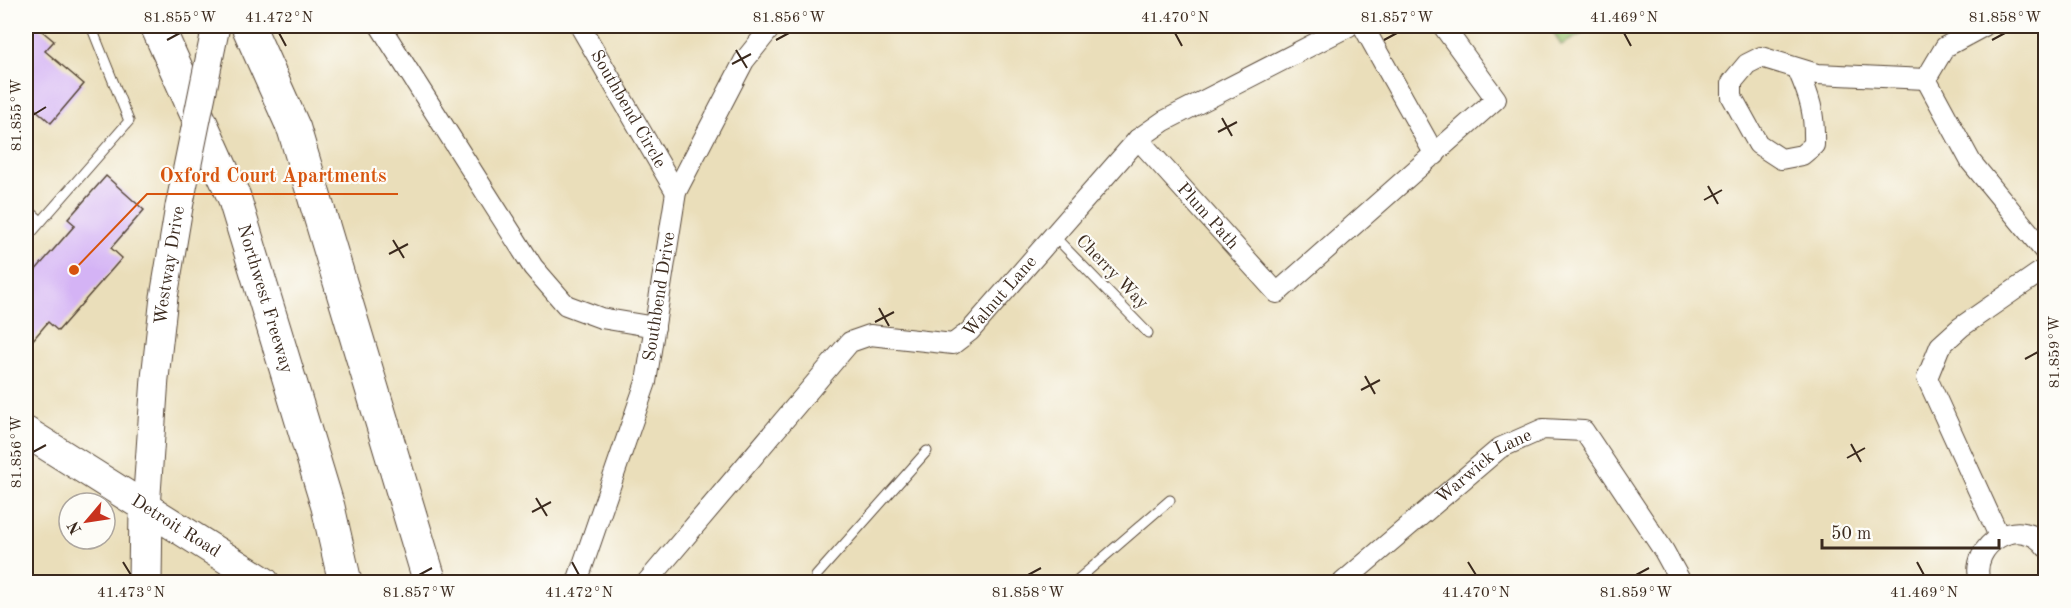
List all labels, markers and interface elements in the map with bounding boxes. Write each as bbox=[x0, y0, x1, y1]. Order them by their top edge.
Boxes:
text: 81.855°W bbox=[144, 11, 216, 26]
text: 41.472°N bbox=[245, 11, 313, 26]
text: 81.856°W bbox=[753, 11, 825, 26]
text: 41.470°N bbox=[1141, 11, 1209, 26]
text: 81.857°W bbox=[1361, 11, 1433, 26]
text: 41.469°N bbox=[1590, 11, 1658, 26]
text: 81.858°W bbox=[1969, 11, 2041, 26]
street label: Southbend Circle bbox=[587, 47, 669, 171]
text: 81.855°W bbox=[10, 79, 25, 151]
callout: Oxford Court Apartments bbox=[147, 156, 398, 194]
text: Oxford Court Apartments bbox=[159, 167, 387, 187]
street label: Plum Path bbox=[1173, 180, 1242, 253]
street label: Westway Drive bbox=[152, 205, 188, 326]
street label: Northwest Freeway bbox=[234, 222, 296, 376]
street label: Southbend Drive bbox=[640, 231, 679, 363]
street label: Cherry Way bbox=[1072, 231, 1152, 313]
street label: Walnut Lane bbox=[960, 253, 1040, 341]
text: 81.859°W bbox=[2048, 316, 2063, 388]
text: 81.856°W bbox=[10, 416, 25, 488]
street label: Warwick Lane bbox=[1433, 426, 1534, 507]
north arrow bbox=[57, 491, 117, 551]
street label: Detroit Road bbox=[128, 492, 223, 561]
scale bar bbox=[1822, 512, 1999, 550]
text: N bbox=[65, 517, 86, 537]
text: 50 m bbox=[1831, 525, 1871, 543]
text: 41.473°N bbox=[97, 586, 165, 601]
text: 81.857°W bbox=[383, 586, 455, 601]
text: 41.472°N bbox=[545, 586, 613, 601]
text: 81.858°W bbox=[992, 586, 1064, 601]
text: 41.470°N bbox=[1442, 586, 1510, 601]
text: 81.859°W bbox=[1600, 586, 1672, 601]
text: 41.469°N bbox=[1890, 586, 1958, 601]

